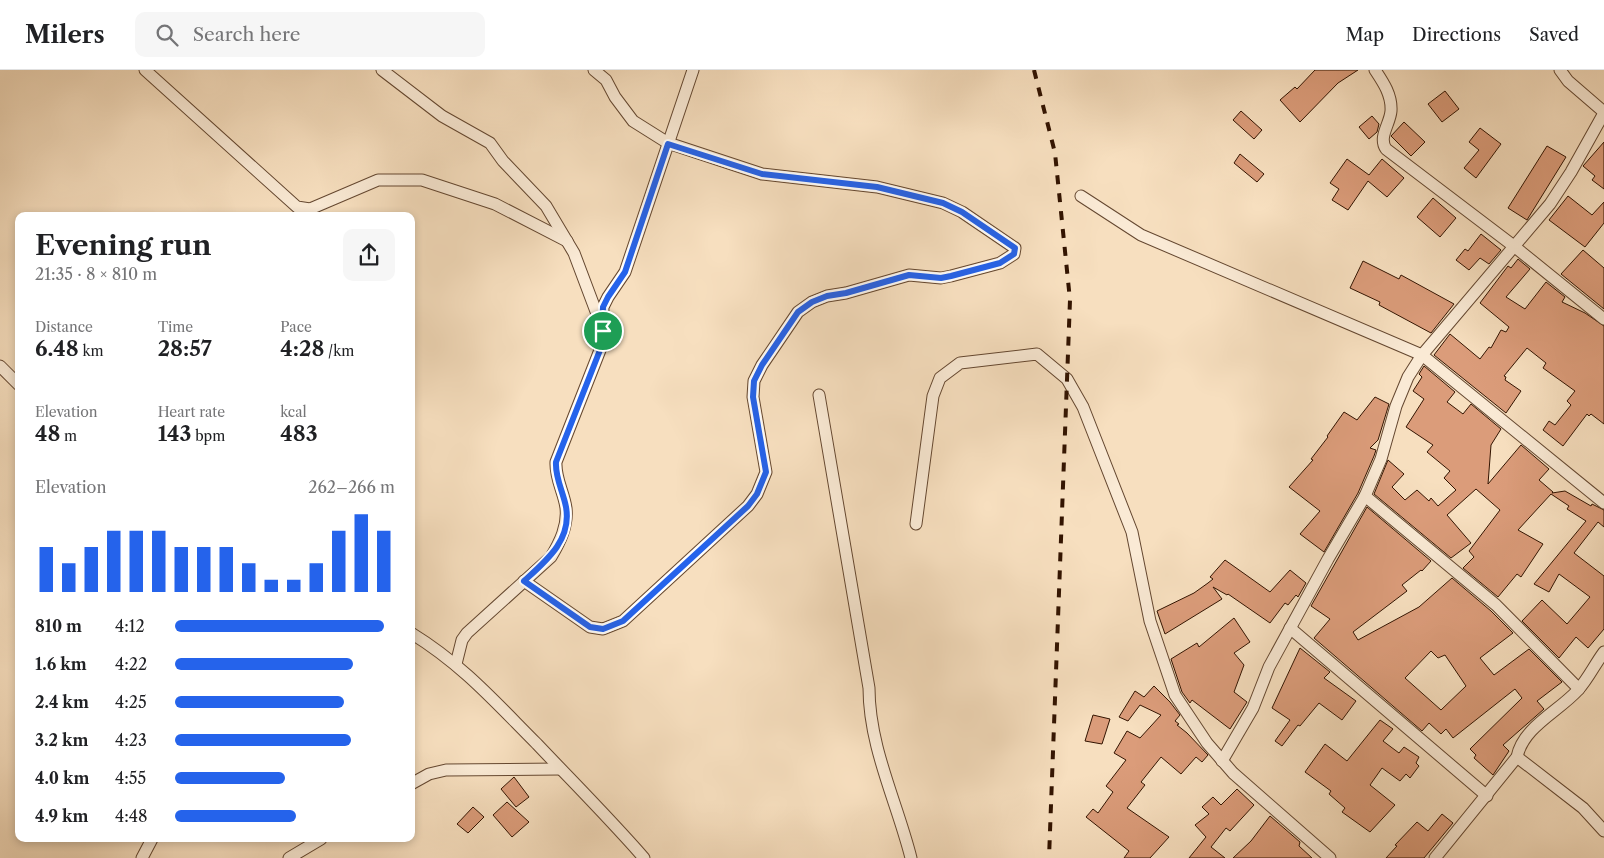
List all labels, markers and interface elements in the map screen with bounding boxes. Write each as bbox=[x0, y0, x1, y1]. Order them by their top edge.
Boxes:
search box bbox=[135, 12, 485, 57]
text: Milers bbox=[25, 20, 105, 49]
icon: search bbox=[153, 21, 181, 49]
text: Search here bbox=[193, 23, 300, 46]
text: Map bbox=[1345, 24, 1384, 46]
text: Directions bbox=[1412, 24, 1501, 46]
text: Saved bbox=[1529, 24, 1579, 46]
text: Evening run bbox=[35, 228, 211, 262]
button: share bbox=[343, 229, 395, 281]
text: 21:35 · 8 × 810 m bbox=[35, 264, 157, 284]
pin bbox=[582, 310, 624, 352]
icon: arrive bbox=[589, 317, 617, 345]
text: Distance bbox=[35, 318, 93, 336]
text: Time bbox=[158, 318, 193, 336]
text: Pace bbox=[280, 318, 312, 336]
text: 6.48 bbox=[35, 336, 79, 361]
text: 28:57 bbox=[158, 336, 212, 361]
text: 4:28 bbox=[280, 336, 324, 361]
text: km bbox=[79, 342, 104, 360]
text: /km bbox=[324, 342, 354, 360]
text: Elevation bbox=[35, 403, 98, 421]
text: Heart rate bbox=[158, 403, 225, 421]
text: kcal bbox=[280, 403, 307, 421]
text: 48 bbox=[35, 421, 60, 446]
text: 143 bbox=[158, 421, 191, 446]
text: 483 bbox=[280, 421, 318, 446]
text: m bbox=[60, 427, 77, 445]
text: bpm bbox=[191, 427, 225, 445]
text: Elevation bbox=[35, 477, 106, 497]
text: 262–266 m bbox=[308, 477, 395, 497]
text: 810 m bbox=[35, 616, 82, 636]
text: 4:12 bbox=[115, 616, 145, 636]
text: 1.6 km bbox=[35, 654, 87, 674]
text: 4:22 bbox=[115, 654, 147, 674]
text: 2.4 km bbox=[35, 692, 89, 712]
text: 4:25 bbox=[115, 692, 147, 712]
text: 3.2 km bbox=[35, 730, 88, 750]
text: 4:23 bbox=[115, 730, 147, 750]
text: 4.0 km bbox=[35, 768, 89, 788]
text: 4:55 bbox=[115, 768, 146, 788]
text: 4.9 km bbox=[35, 806, 89, 826]
text: 4:48 bbox=[115, 806, 147, 826]

